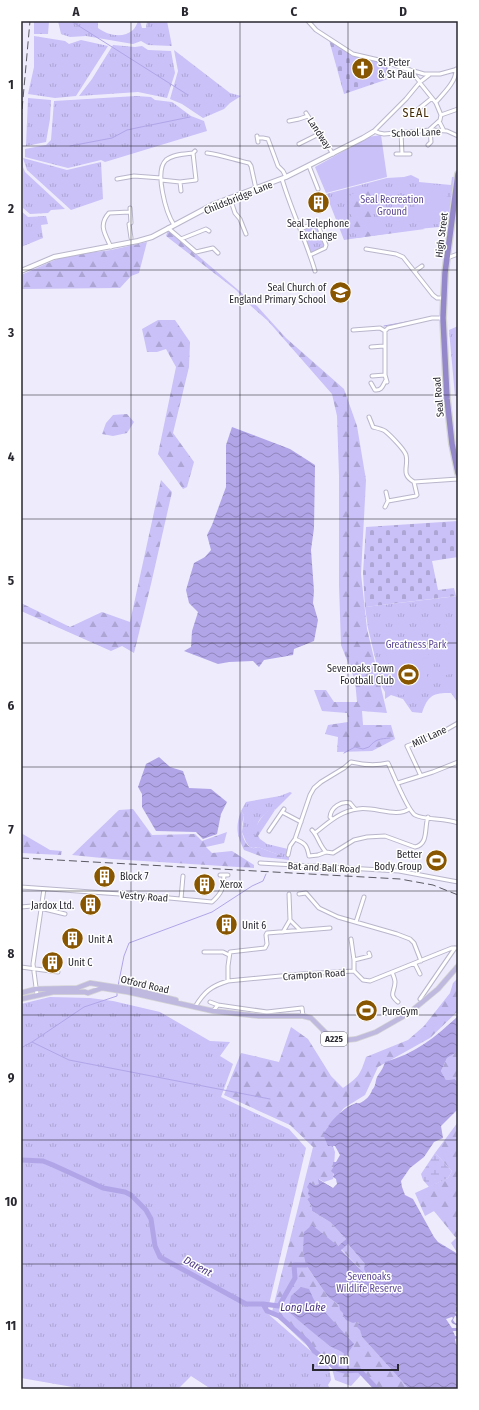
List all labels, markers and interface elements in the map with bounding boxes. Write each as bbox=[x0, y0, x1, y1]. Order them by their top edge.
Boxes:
text: A bbox=[71, 4, 80, 19]
text: B bbox=[181, 4, 189, 19]
text: C bbox=[291, 4, 298, 19]
text: D bbox=[399, 4, 407, 19]
church icon: St Peter & St Paul bbox=[349, 55, 375, 81]
place label: St Peter & St Paul bbox=[378, 57, 415, 81]
text: 1 bbox=[8, 77, 14, 92]
district label: SEAL bbox=[402, 106, 430, 120]
street label: Landway bbox=[304, 115, 334, 152]
street label: School Lane bbox=[391, 126, 441, 140]
street label: Childsbridge Lane bbox=[202, 179, 275, 217]
building icon: Seal Telephone Exchange bbox=[305, 190, 331, 216]
park label: Seal Recreation Ground bbox=[360, 194, 424, 218]
text: 2 bbox=[7, 201, 14, 216]
street label: High Street bbox=[433, 211, 451, 258]
place label: Seal Telephone Exchange bbox=[287, 218, 349, 242]
school or university icon: Seal Church of England Primary School bbox=[328, 280, 354, 306]
place label: Seal Church of England Primary School bbox=[229, 282, 327, 306]
text: 3 bbox=[7, 325, 14, 340]
street label: Seal Road bbox=[431, 376, 447, 418]
text: 4 bbox=[8, 449, 15, 464]
text: 5 bbox=[8, 573, 14, 588]
park label: Greatness Park bbox=[386, 639, 447, 651]
sports icon: Sevenoaks Town Football Club bbox=[396, 661, 422, 687]
place label: Sevenoaks Town Football Club bbox=[327, 663, 394, 687]
text: 6 bbox=[8, 698, 15, 713]
street label: Mill Lane bbox=[410, 724, 449, 750]
text: 7 bbox=[8, 822, 14, 837]
sports icon: Better Body Group bbox=[424, 847, 450, 873]
place label: Better Body Group bbox=[374, 849, 423, 873]
street label: Bat and Ball Road bbox=[287, 860, 360, 876]
building icon: Block 7 bbox=[91, 863, 117, 889]
place label: Block 7 bbox=[120, 871, 149, 883]
building icon: Xerox bbox=[192, 871, 218, 897]
place label: Xerox bbox=[220, 879, 243, 891]
street label: Vestry Road bbox=[119, 889, 168, 905]
building icon: Jardox Ltd. bbox=[77, 892, 103, 918]
place label: Jardox Ltd. bbox=[31, 900, 74, 912]
building icon: Unit 6 bbox=[214, 912, 240, 938]
place label: Unit 6 bbox=[242, 920, 266, 932]
building icon: Unit A bbox=[60, 926, 86, 952]
place label: Unit A bbox=[88, 934, 113, 946]
text: 8 bbox=[8, 946, 15, 961]
building icon: Unit C bbox=[40, 949, 66, 975]
place label: Unit C bbox=[68, 957, 92, 969]
street label: Crampton Road bbox=[282, 967, 346, 983]
street label: Otford Road bbox=[119, 974, 170, 996]
sports icon: PureGym bbox=[354, 998, 380, 1024]
place label: PureGym bbox=[382, 1006, 418, 1018]
road number: A225 bbox=[321, 1032, 347, 1046]
text: 9 bbox=[8, 1070, 15, 1085]
text: 10 bbox=[5, 1194, 17, 1209]
water label: Darent bbox=[181, 1253, 214, 1280]
park label: Sevenoaks Wildlife Reserve bbox=[336, 1271, 402, 1295]
water label: Long Lake bbox=[280, 1301, 326, 1314]
text: 11 bbox=[6, 1318, 16, 1333]
scale bar bbox=[313, 1346, 398, 1372]
text: 200 m bbox=[319, 1353, 349, 1367]

